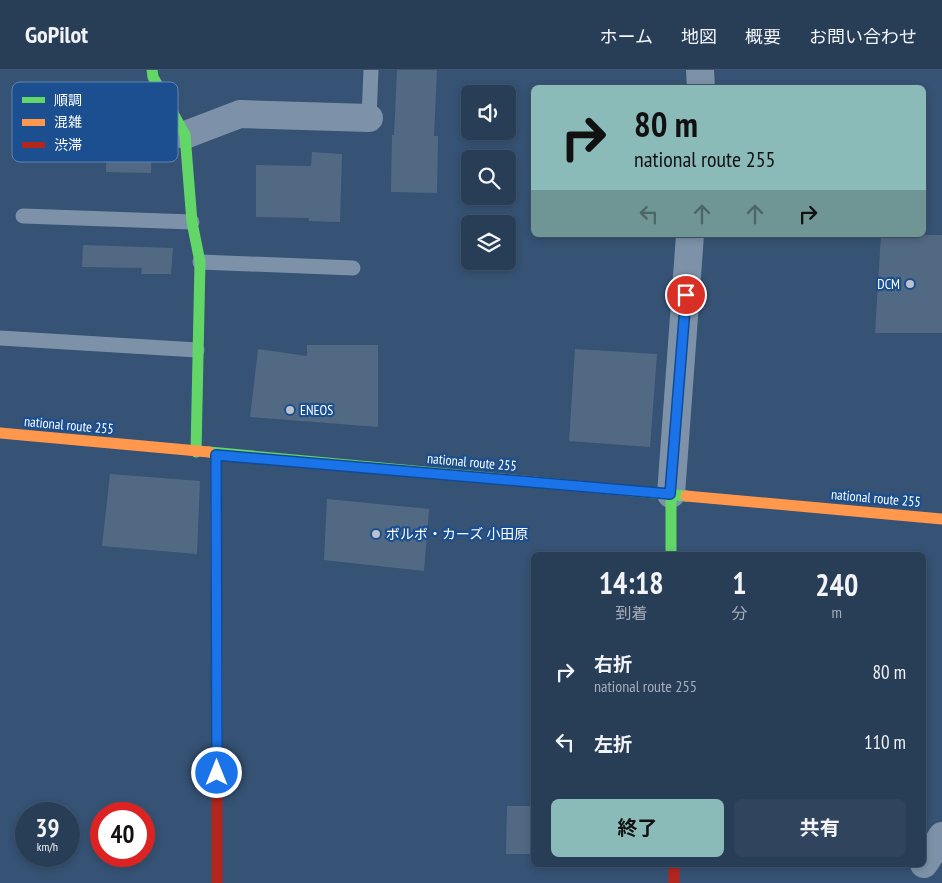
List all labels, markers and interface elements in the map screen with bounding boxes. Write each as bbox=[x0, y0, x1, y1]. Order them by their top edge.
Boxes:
text: GoPilot bbox=[25, 19, 88, 50]
text: ホーム bbox=[600, 25, 653, 48]
text: 地図 bbox=[681, 25, 717, 48]
text: 概要 bbox=[745, 25, 781, 48]
text: お問い合わせ bbox=[809, 25, 917, 48]
legend bbox=[12, 82, 178, 162]
map controls bbox=[461, 85, 516, 270]
button: sound bbox=[461, 85, 516, 140]
text: 順調 bbox=[54, 91, 82, 109]
text: 80 m bbox=[634, 101, 698, 147]
icon: right bbox=[551, 105, 616, 170]
text: 混雑 bbox=[54, 113, 82, 131]
text: 渋滞 bbox=[54, 136, 82, 154]
text: national route 255 bbox=[634, 145, 775, 173]
button: search bbox=[461, 150, 516, 205]
icon: left bbox=[635, 200, 663, 228]
icon: ahead bbox=[688, 200, 716, 228]
icon: ahead bbox=[741, 200, 769, 228]
icon: right bbox=[794, 200, 822, 228]
button: layers bbox=[461, 215, 516, 270]
pin bbox=[665, 274, 707, 316]
place label: DCM bbox=[877, 275, 900, 293]
marker: DCM bbox=[904, 278, 916, 290]
icon: arrive bbox=[672, 281, 700, 309]
place label: ENEOS bbox=[300, 401, 333, 419]
marker: ENEOS bbox=[284, 404, 296, 416]
street label: national route 255 bbox=[23, 412, 115, 438]
street label: national route 255 bbox=[426, 449, 518, 475]
street label: national route 255 bbox=[830, 485, 922, 511]
place label: ボルボ・カーズ 小田原 bbox=[386, 525, 528, 543]
marker: ボルボ・カーズ 小田原 bbox=[370, 528, 382, 540]
text: 14:18 bbox=[599, 563, 664, 602]
text: 1 bbox=[732, 563, 747, 602]
text: 240 bbox=[815, 565, 858, 604]
text: m bbox=[832, 602, 842, 622]
text: 到着 bbox=[615, 603, 647, 623]
text: 分 bbox=[731, 603, 747, 623]
text: 右折 bbox=[594, 652, 632, 676]
icon: right bbox=[551, 658, 579, 686]
text: 80 m bbox=[873, 660, 906, 684]
text: national route 255 bbox=[594, 676, 697, 696]
icon: left bbox=[551, 728, 579, 756]
text: 110 m bbox=[864, 730, 906, 754]
text: 左折 bbox=[594, 732, 632, 756]
position arrow bbox=[190, 746, 242, 798]
button: 終了 bbox=[551, 799, 724, 857]
button: 共有 bbox=[734, 799, 906, 857]
speed limit sign: 40 bbox=[90, 802, 155, 867]
text: 39 bbox=[36, 812, 59, 844]
text: km/h bbox=[37, 839, 58, 854]

